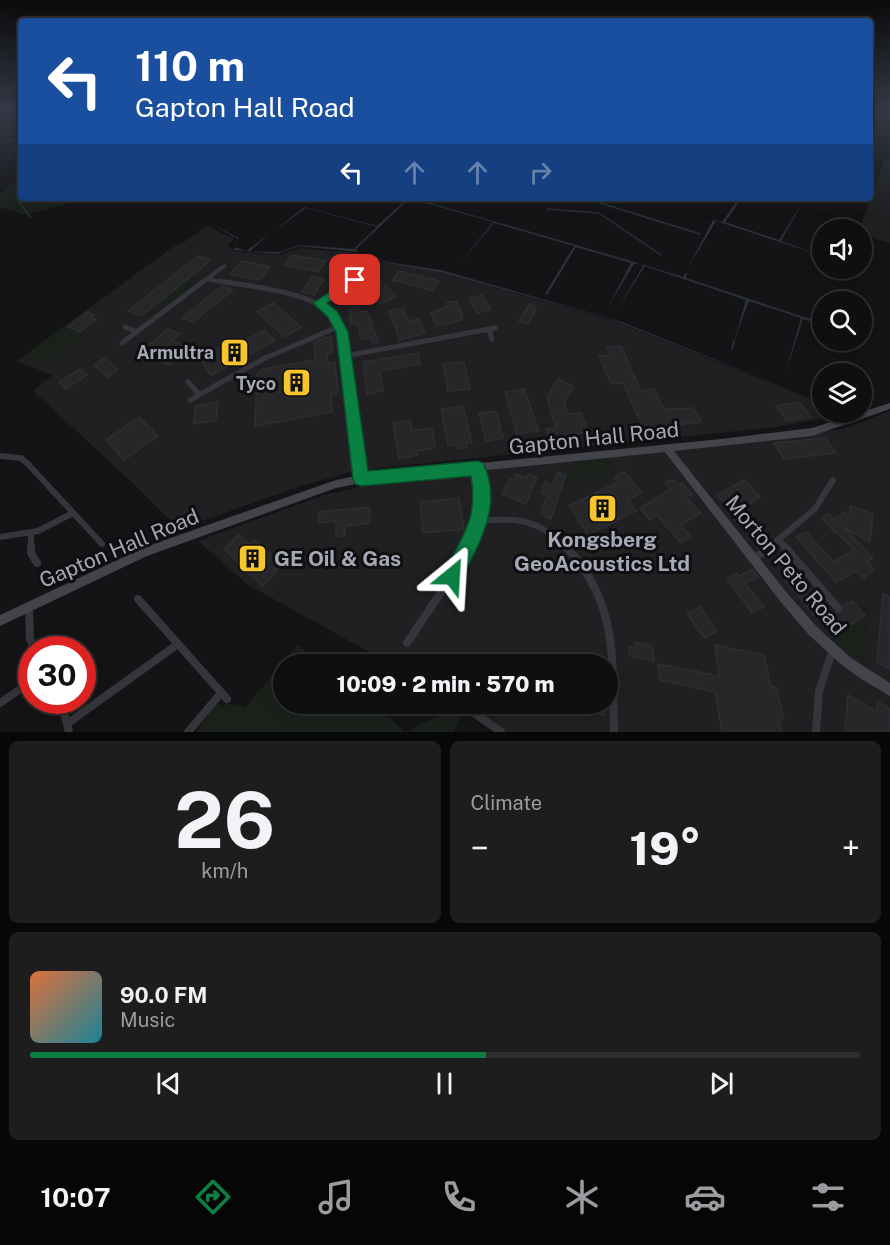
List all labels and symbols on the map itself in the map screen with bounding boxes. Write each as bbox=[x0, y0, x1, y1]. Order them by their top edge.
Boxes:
pin bbox=[329, 254, 380, 305]
building icon: Armultra bbox=[219, 336, 251, 368]
place label: Armultra bbox=[136, 342, 214, 363]
building icon: Tyco bbox=[281, 367, 313, 399]
place label: Tyco bbox=[236, 373, 276, 394]
street label: Gapton Hall Road bbox=[508, 417, 680, 459]
street label: Morton Peto Road bbox=[720, 490, 852, 640]
building icon: Kongsberg GeoAcoustics Ltd bbox=[586, 492, 618, 524]
street label: Gapton Hall Road bbox=[35, 503, 203, 593]
place label: Kongsberg GeoAcoustics Ltd bbox=[514, 527, 690, 576]
building icon: GE Oil & Gas bbox=[237, 542, 269, 574]
position arrow bbox=[420, 544, 484, 608]
place label: GE Oil & Gas bbox=[274, 546, 401, 571]
speed limit sign: 30 bbox=[18, 636, 96, 714]

